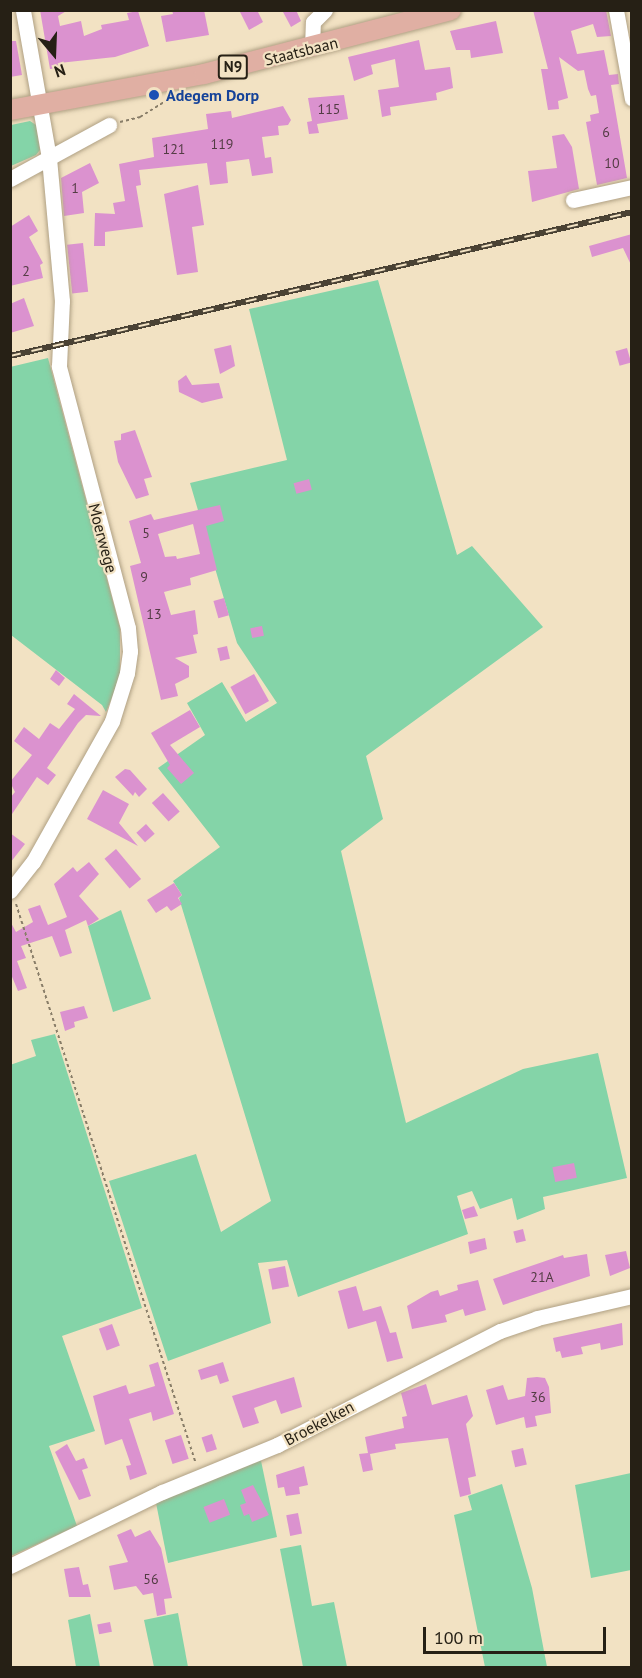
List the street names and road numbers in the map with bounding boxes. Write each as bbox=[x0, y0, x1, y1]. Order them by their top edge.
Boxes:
street label: Staatsbaan bbox=[262, 33, 340, 69]
road number: N9 bbox=[216, 55, 250, 79]
street label: Moerwege bbox=[85, 501, 121, 575]
street label: Broekelken bbox=[281, 1397, 357, 1449]

